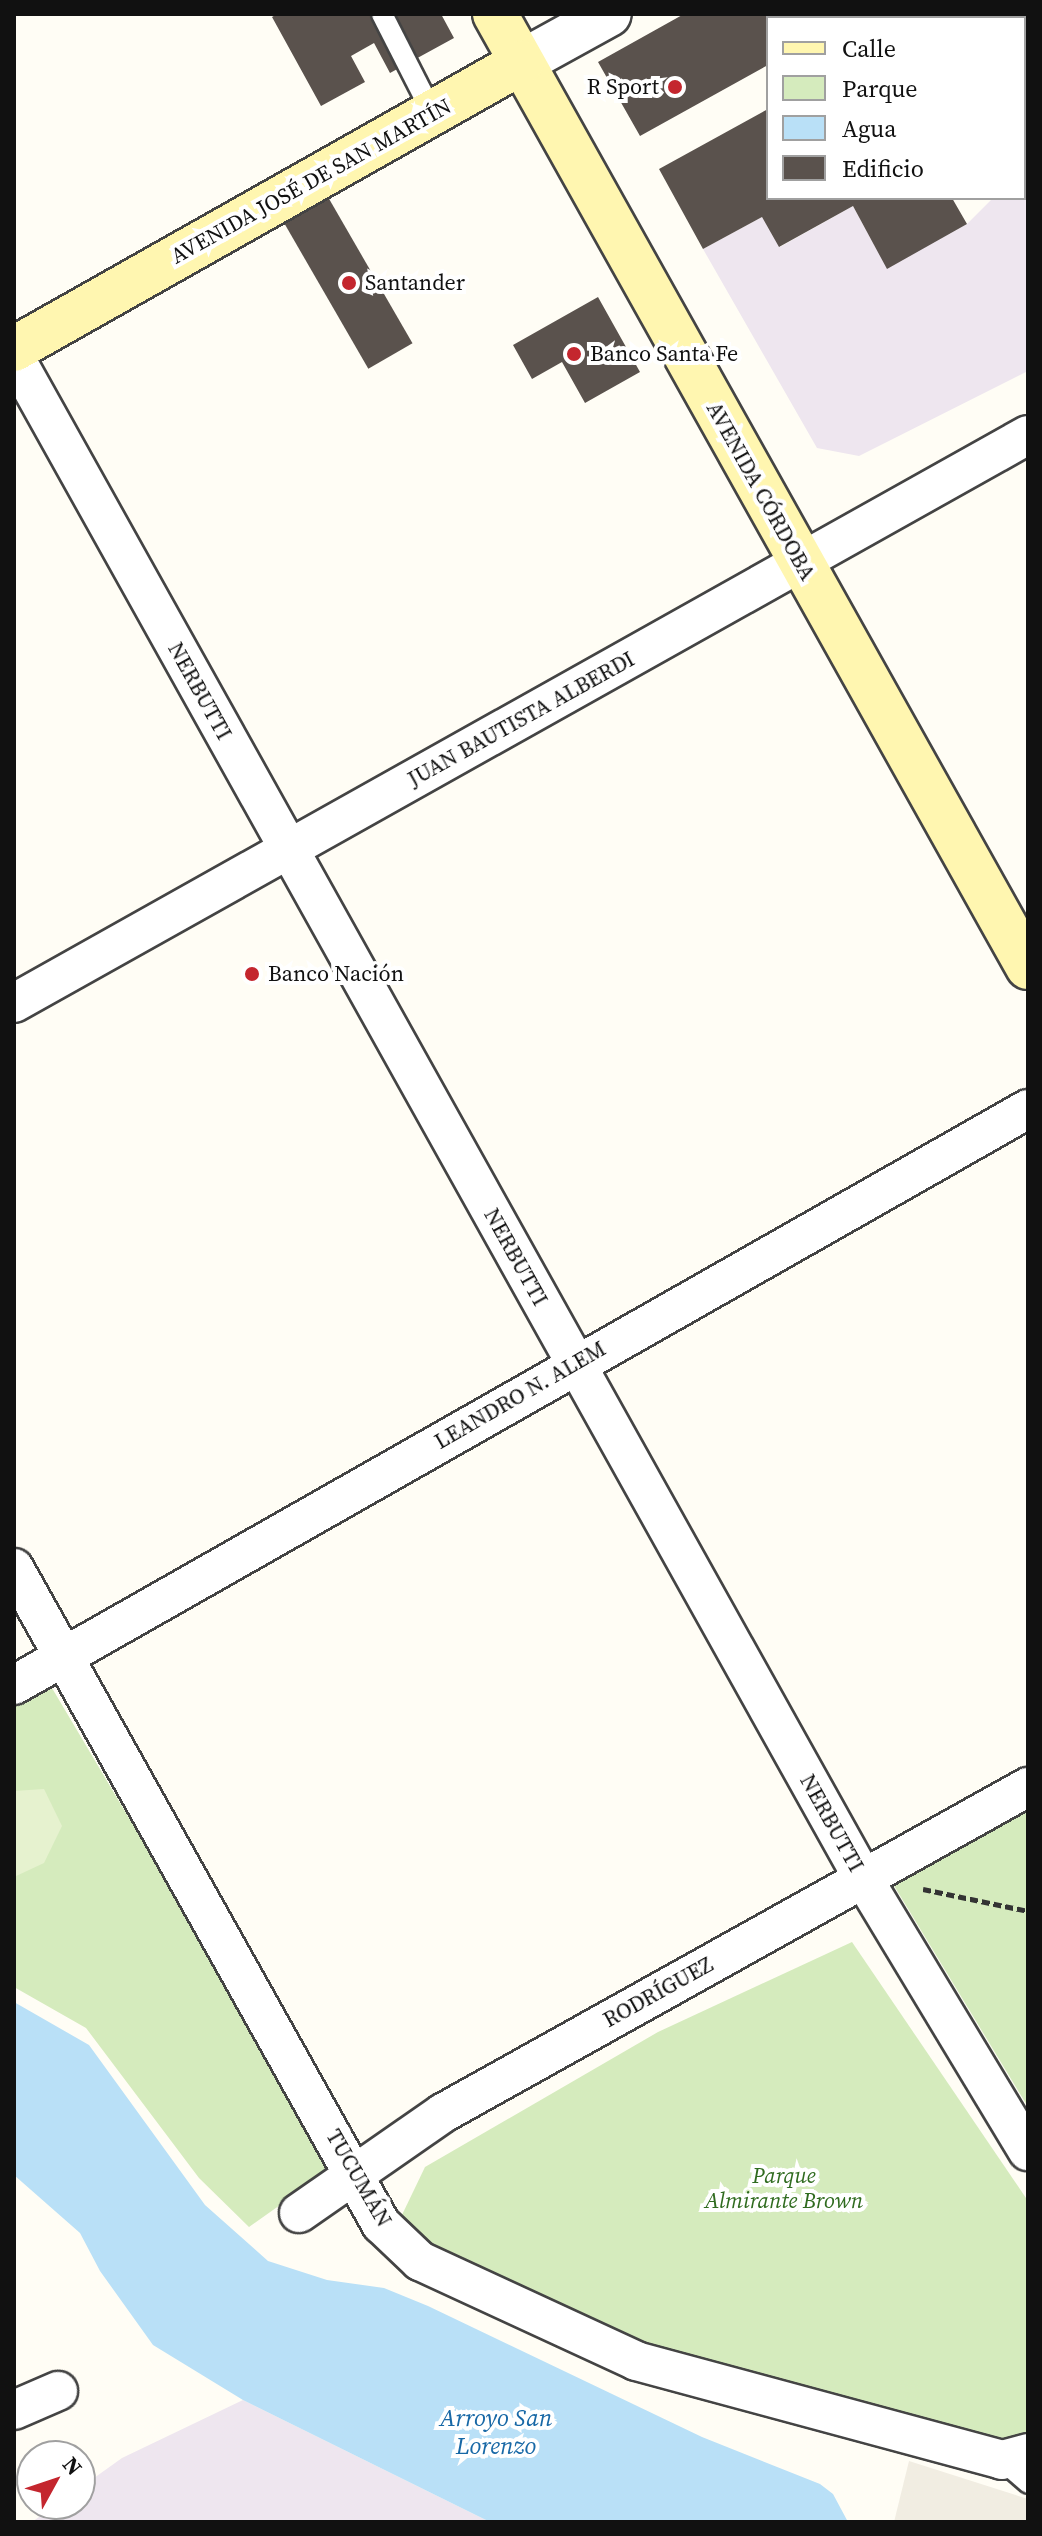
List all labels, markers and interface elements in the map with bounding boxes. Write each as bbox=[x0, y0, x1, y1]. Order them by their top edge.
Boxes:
legend bbox=[766, 16, 1026, 200]
text: Calle bbox=[842, 32, 896, 65]
text: Parque bbox=[842, 72, 918, 105]
place label: R Sport bbox=[587, 74, 659, 100]
marker: R Sport bbox=[666, 78, 684, 96]
street label: AVENIDA JOSÉ DE SAN MARTÍN bbox=[166, 93, 456, 269]
text: Agua bbox=[842, 112, 897, 145]
text: Edificio bbox=[842, 152, 924, 185]
place label: Santander bbox=[365, 270, 465, 296]
marker: Santander bbox=[340, 274, 358, 292]
place label: Banco Santa Fe bbox=[590, 341, 738, 367]
marker: Banco Santa Fe bbox=[565, 345, 583, 363]
street label: AVENIDA CÓRDOBA bbox=[701, 397, 821, 585]
street label: NERBUTTI bbox=[162, 638, 238, 744]
street label: JUAN BAUTISTA ALBERDI bbox=[403, 646, 639, 792]
place label: Banco Nación bbox=[268, 961, 404, 987]
marker: Banco Nación bbox=[243, 965, 261, 983]
street label: NERBUTTI bbox=[478, 1204, 554, 1310]
street label: LEANDRO N. ALEM bbox=[430, 1335, 610, 1455]
street label: NERBUTTI bbox=[794, 1770, 870, 1876]
street label: RODRÍGUEZ bbox=[599, 1951, 717, 2033]
street label: TUCUMÁN bbox=[321, 2125, 397, 2231]
park label: Parque Almirante Brown bbox=[705, 2162, 863, 2214]
water label: Arroyo San Lorenzo bbox=[440, 2404, 552, 2460]
north arrow bbox=[16, 2440, 96, 2520]
text: N bbox=[56, 2450, 89, 2482]

